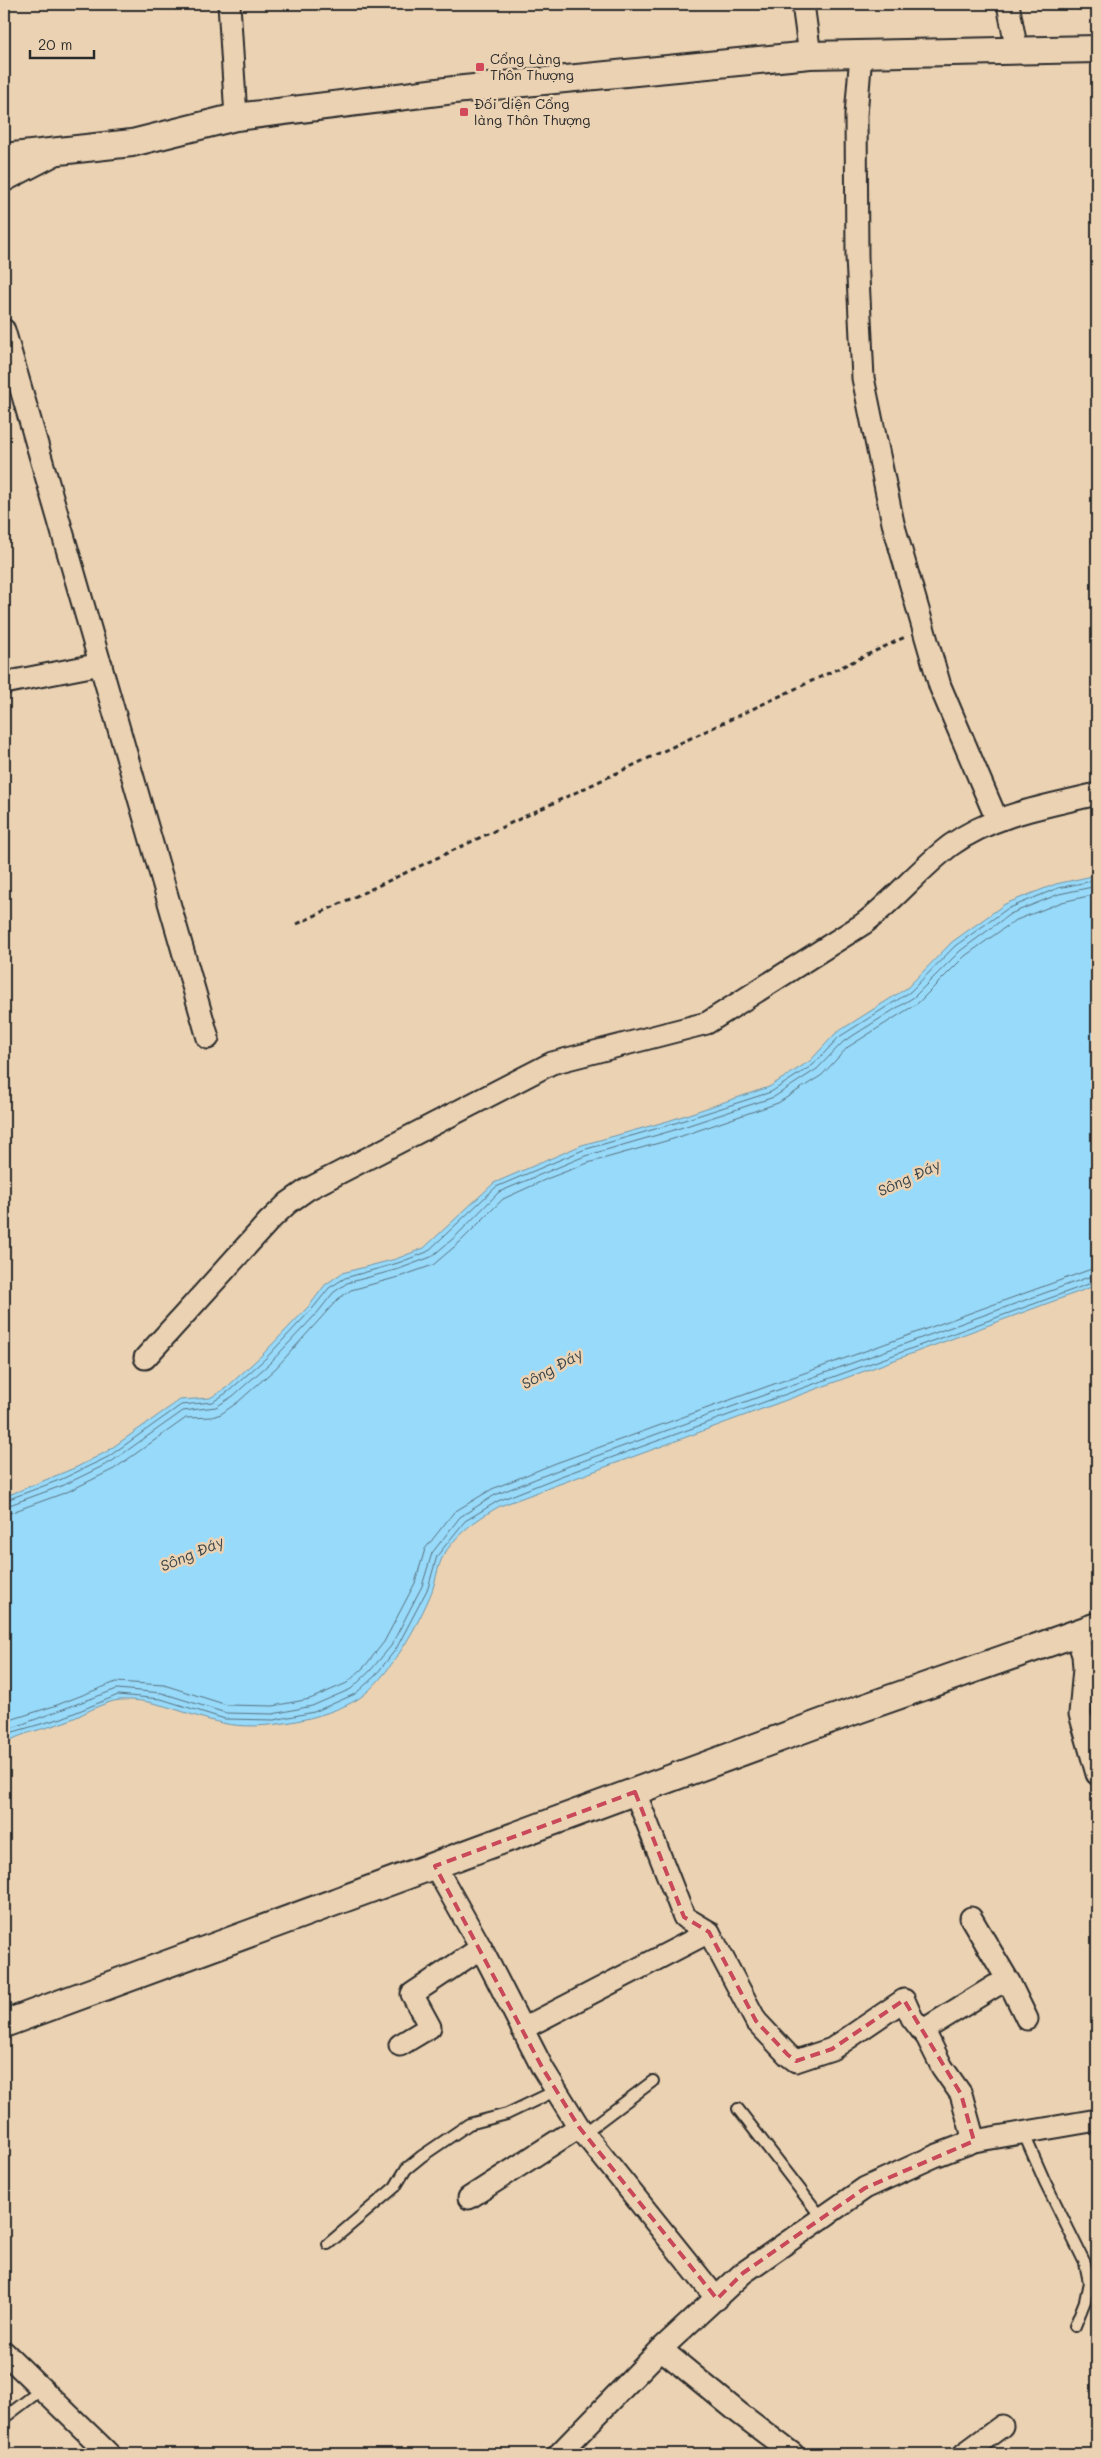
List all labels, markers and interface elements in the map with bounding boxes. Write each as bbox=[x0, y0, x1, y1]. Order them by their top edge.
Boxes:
scale bar bbox=[30, 28, 94, 60]
text: 20 m bbox=[38, 34, 72, 54]
place label: Cổng Làng Thôn Thượng bbox=[490, 49, 574, 84]
marker: Cổng Làng Thôn Thượng bbox=[474, 61, 486, 73]
place label: Đối diện Cổng làng Thôn Thượng bbox=[474, 94, 590, 129]
marker: Đối diện Cổng làng Thôn Thượng bbox=[458, 106, 470, 118]
water label: Sông Đáy bbox=[874, 1154, 943, 1200]
water label: Sông Đáy bbox=[517, 1343, 586, 1393]
water label: Sông Đáy bbox=[157, 1531, 227, 1575]

